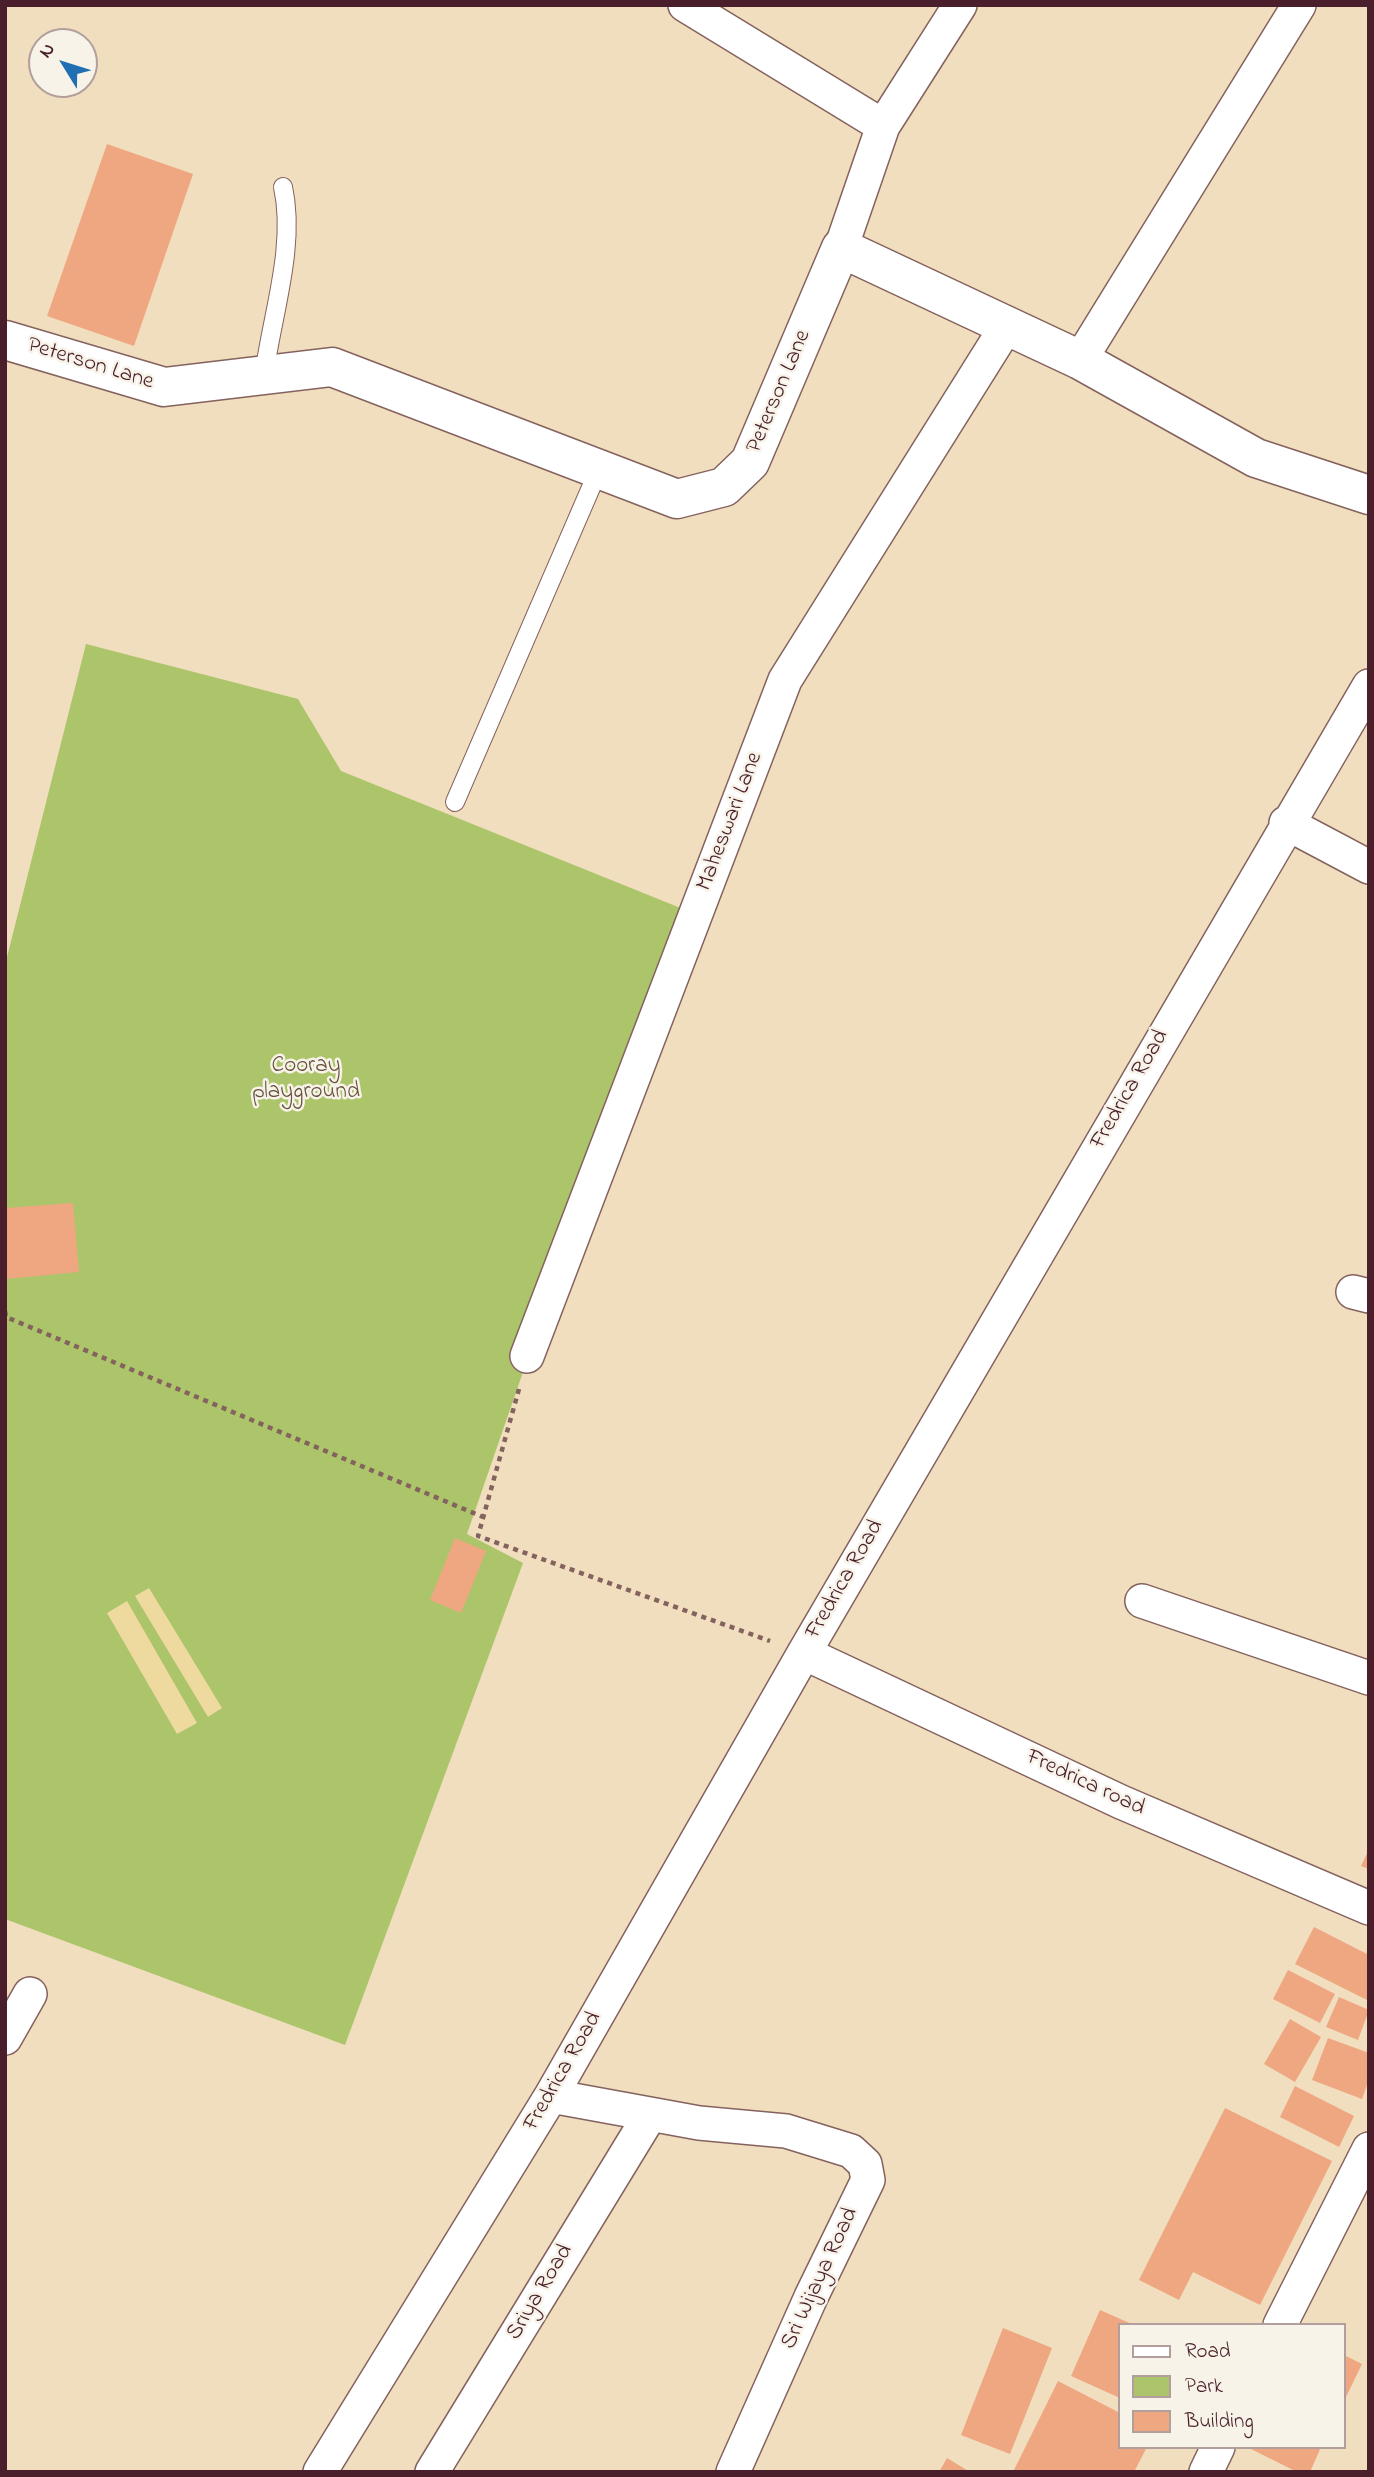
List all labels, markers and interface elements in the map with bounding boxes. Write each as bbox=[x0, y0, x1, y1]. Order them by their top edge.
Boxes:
north arrow bbox=[28, 28, 98, 98]
text: N bbox=[33, 38, 62, 64]
street label: Peterson Lane bbox=[742, 326, 818, 458]
street label: Peterson Lane bbox=[23, 333, 157, 397]
street label: Maheswari Lane bbox=[692, 749, 770, 895]
street label: Fredrica Road bbox=[1086, 1025, 1176, 1155]
park label: Cooray playground bbox=[252, 1053, 360, 1107]
street label: Fredrica Road bbox=[801, 1515, 891, 1645]
street label: Fredrica road bbox=[1021, 1745, 1149, 1823]
street label: Fredrica Road bbox=[519, 2007, 609, 2137]
street label: Sri Wijaya Road bbox=[776, 2204, 866, 2354]
street label: Sriya Road bbox=[502, 2240, 580, 2346]
legend bbox=[1118, 2323, 1346, 2449]
text: Road bbox=[1185, 2337, 1231, 2367]
text: Park bbox=[1185, 2372, 1223, 2402]
text: Building bbox=[1185, 2407, 1254, 2437]

